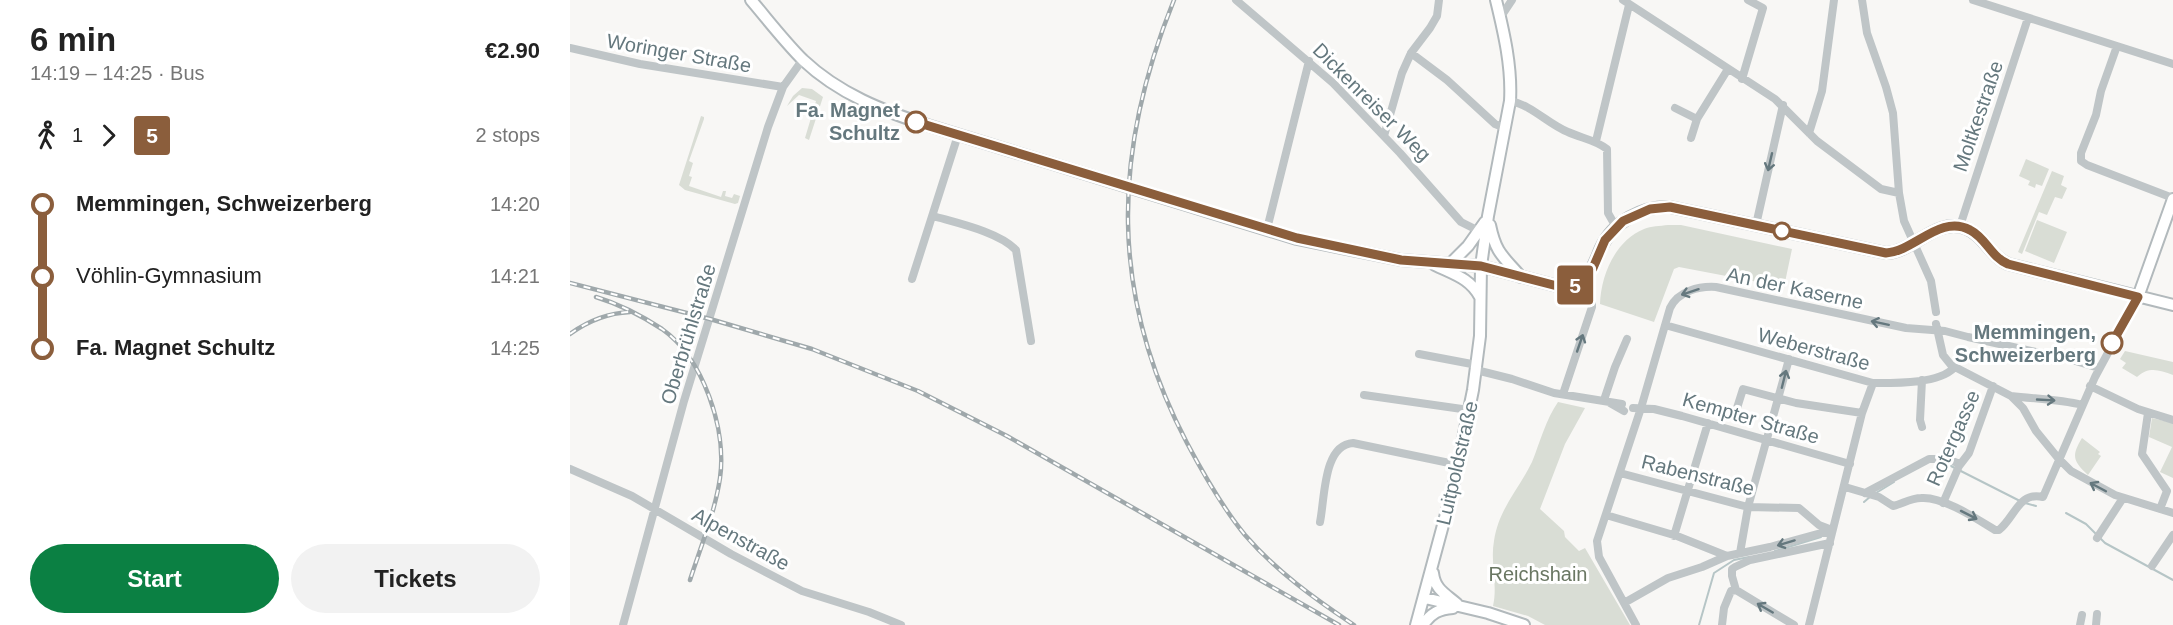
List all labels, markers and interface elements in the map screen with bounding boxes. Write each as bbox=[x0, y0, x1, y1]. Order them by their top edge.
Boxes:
text: 6 min bbox=[30, 21, 116, 58]
street label: Woringer Straße bbox=[605, 29, 753, 77]
text: €2.90 bbox=[485, 38, 540, 63]
street label: Dickenreiser Weg bbox=[1309, 39, 1435, 165]
street label: Moltkestraße bbox=[1949, 58, 2007, 174]
text: 14:19 – 14:25 · Bus bbox=[30, 62, 205, 84]
place label: Fa. Magnet Schultz bbox=[796, 99, 900, 144]
marker: Fa. Magnet Schultz bbox=[905, 111, 927, 133]
icon: walk bbox=[30, 119, 63, 152]
icon: forward bbox=[92, 119, 125, 152]
text: 1 bbox=[72, 124, 83, 146]
text: 5 bbox=[146, 124, 158, 147]
text: 2 stops bbox=[476, 124, 540, 146]
one-way arrow bbox=[1764, 152, 1775, 171]
text: Memmingen, Schweizerberg bbox=[76, 191, 372, 216]
text: 14:20 bbox=[490, 193, 540, 215]
unlabelled marker bbox=[1773, 222, 1791, 240]
street label: Oberbrühlstraße bbox=[656, 261, 720, 407]
text: Vöhlin-Gymnasium bbox=[76, 263, 262, 288]
street label: An der Kaserne bbox=[1725, 263, 1865, 313]
text: 14:21 bbox=[490, 265, 540, 287]
line badge: 5 bbox=[1556, 266, 1594, 304]
text: 5 bbox=[1569, 274, 1581, 297]
one-way arrow bbox=[1680, 287, 1699, 298]
one-way arrow bbox=[1871, 316, 1890, 328]
place label: Memmingen, Schweizerberg bbox=[1955, 321, 2096, 366]
street label: Weberstraße bbox=[1755, 323, 1873, 375]
marker: Memmingen, Schweizerberg bbox=[2101, 332, 2123, 354]
one-way arrow bbox=[1575, 334, 1586, 353]
text: Fa. Magnet Schultz bbox=[76, 335, 275, 360]
text: 14:25 bbox=[490, 337, 540, 359]
one-way arrow bbox=[1778, 370, 1790, 389]
street label: Rotergasse bbox=[1922, 387, 1984, 489]
street label: Kempter Straße bbox=[1680, 388, 1822, 448]
one-way arrow bbox=[2035, 395, 2055, 406]
street label: Luitpoldstraße bbox=[1432, 399, 1482, 527]
street label: Rabenstraße bbox=[1639, 450, 1757, 500]
one-way arrow bbox=[2090, 481, 2108, 492]
street label: Alpenstraße bbox=[689, 503, 793, 575]
one-way arrow bbox=[1959, 510, 1977, 521]
one-way arrow bbox=[1777, 538, 1796, 549]
button: Start bbox=[30, 544, 279, 613]
button: Tickets bbox=[291, 544, 540, 613]
park label: Reichshain bbox=[1489, 563, 1587, 585]
one-way arrow bbox=[1757, 602, 1774, 614]

